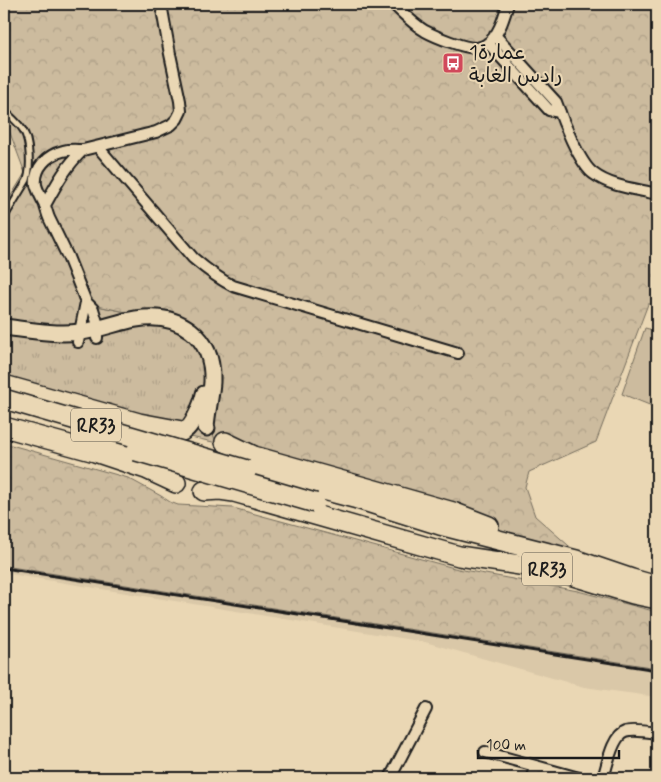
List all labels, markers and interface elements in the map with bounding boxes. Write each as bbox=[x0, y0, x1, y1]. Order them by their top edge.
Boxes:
place label: 1عمارة رادس الغابة bbox=[469, 40, 563, 90]
bus stop icon: 1عمارة رادس الغابة bbox=[441, 51, 465, 75]
road number: RR33 bbox=[71, 408, 121, 442]
road number: RR33 bbox=[522, 552, 572, 586]
scale bar bbox=[478, 727, 620, 759]
text: 100 m bbox=[486, 736, 526, 756]

